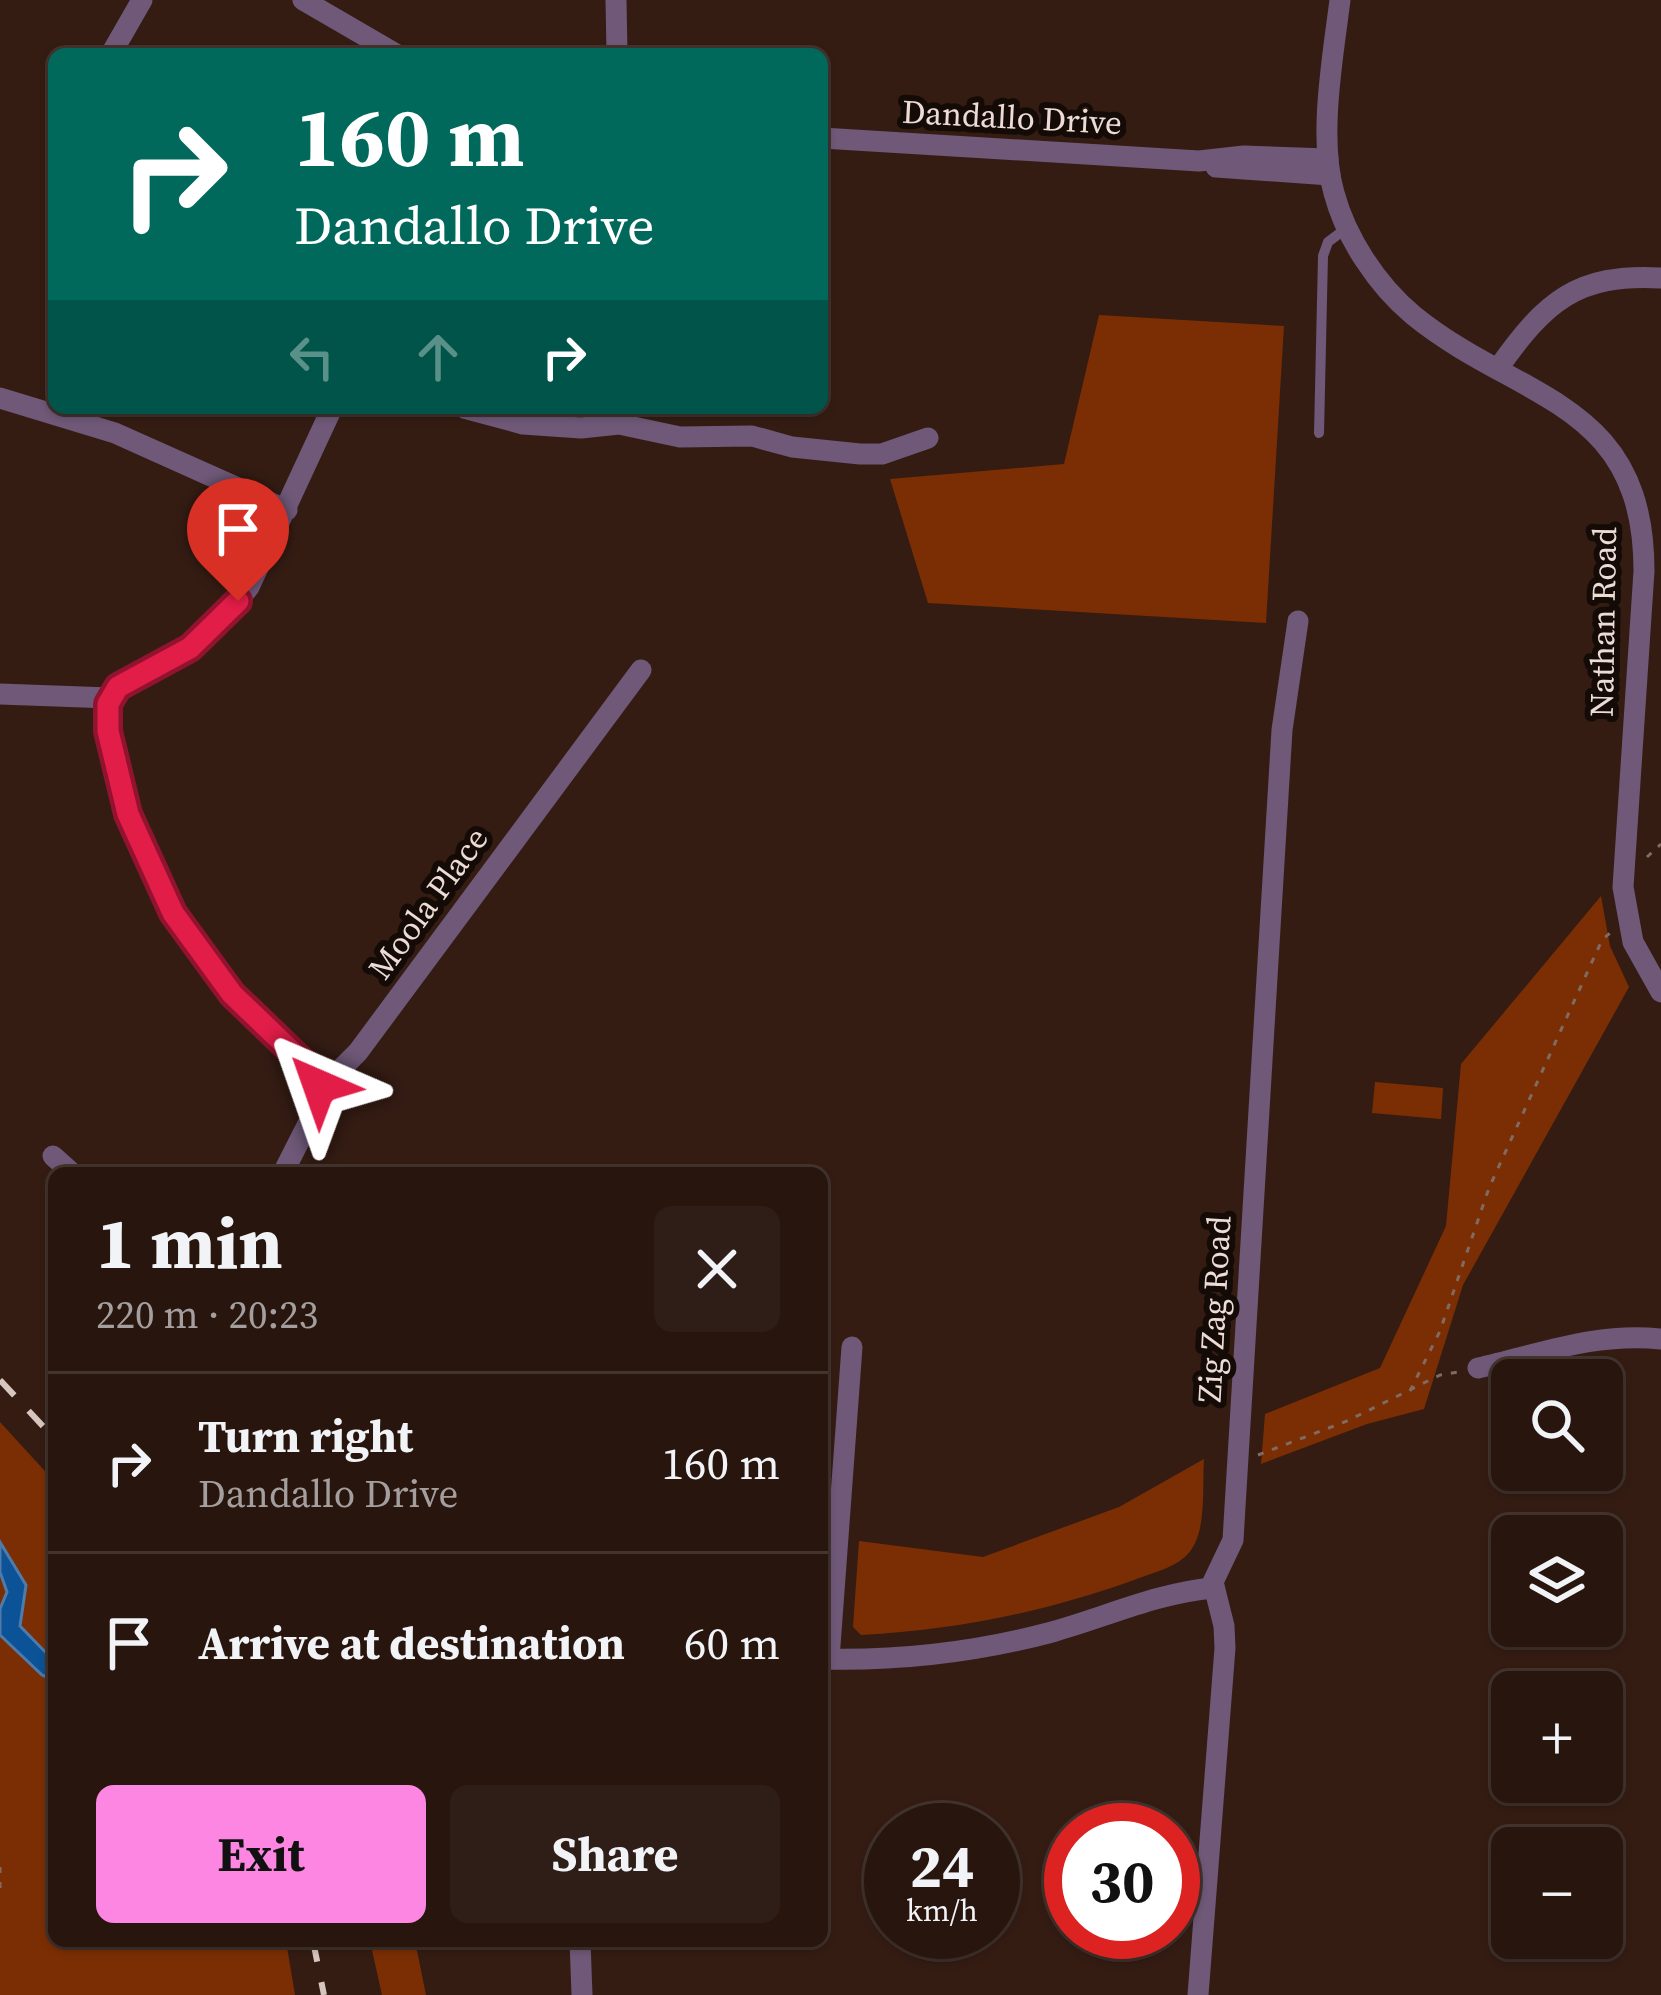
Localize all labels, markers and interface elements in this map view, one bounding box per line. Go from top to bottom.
text: 160 m [294,79,525,194]
street label: Dandallo Drive [901,89,1123,145]
icon: right [96,96,252,252]
text: Dandallo Drive [294,188,654,262]
icon: left [279,324,345,390]
icon: ahead [405,324,471,390]
icon: right [531,324,597,390]
pin [187,478,289,601]
icon: arrive [205,496,271,562]
street label: Nathan Road [1579,526,1627,718]
street label: Moola Place [358,818,498,988]
position arrow [256,1023,382,1149]
text: 1 min [96,1193,283,1292]
button: close [654,1206,780,1332]
street label: Zig Zag Road [1187,1214,1241,1404]
text: 220 m · 20:23 [96,1288,318,1341]
map controls [1491,1359,1623,1959]
button: search [1491,1359,1623,1491]
text: Turn right [198,1405,413,1467]
icon: right [96,1430,162,1496]
text: 160 m [661,1432,780,1494]
text: Dandallo Drive [198,1467,458,1520]
button: layers [1491,1515,1623,1647]
icon: arrive [96,1610,162,1676]
text: Arrive at destination [198,1612,625,1674]
text: 60 m [684,1612,780,1674]
button: + [1491,1671,1623,1803]
button: Exit [96,1785,426,1923]
button: Share [450,1785,780,1923]
speed limit sign: 30 [1044,1803,1200,1959]
text: 24 [909,1825,975,1907]
button: − [1491,1827,1623,1959]
text: km/h [906,1890,978,1931]

